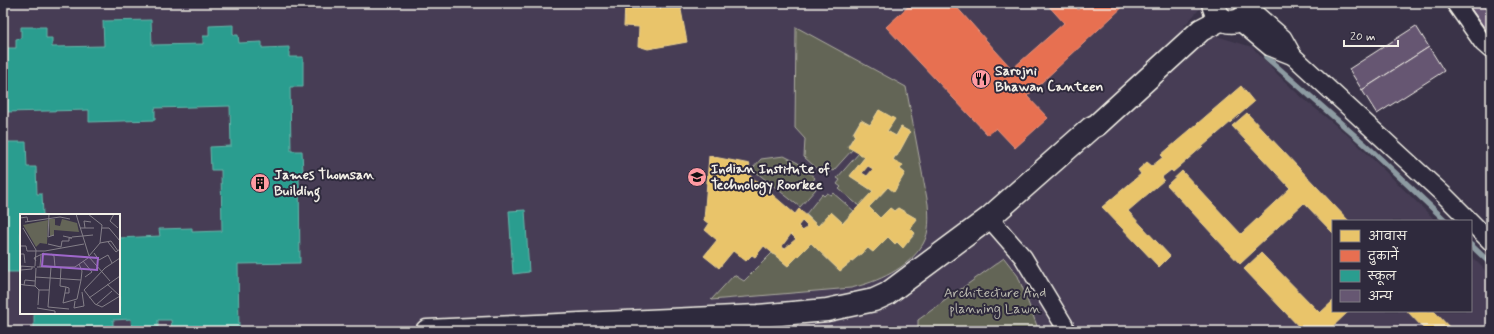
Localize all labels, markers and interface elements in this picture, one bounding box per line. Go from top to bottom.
scale bar [1344,22,1398,48]
text: 20 m [1350,29,1376,45]
place label: Sarojni Bhawan Canteen [995,62,1104,96]
restaurant icon: Sarojni Bhawan Canteen [970,68,992,90]
place label: Indian Institute of Technology Roorkee [711,160,830,196]
place label: James Thomsan Building [274,166,375,203]
school or university icon: Indian Institute of Technology Roorkee [686,166,708,188]
building icon: James Thomsan Building [249,172,271,194]
inset map [20,214,120,314]
legend [1332,220,1472,312]
text: आवास [1368,229,1408,245]
text: दुकानें [1367,246,1400,265]
text: स्कूल [1367,269,1398,285]
park label: Architecture And planning Lawn [944,284,1046,319]
text: अन्य [1368,289,1394,305]

